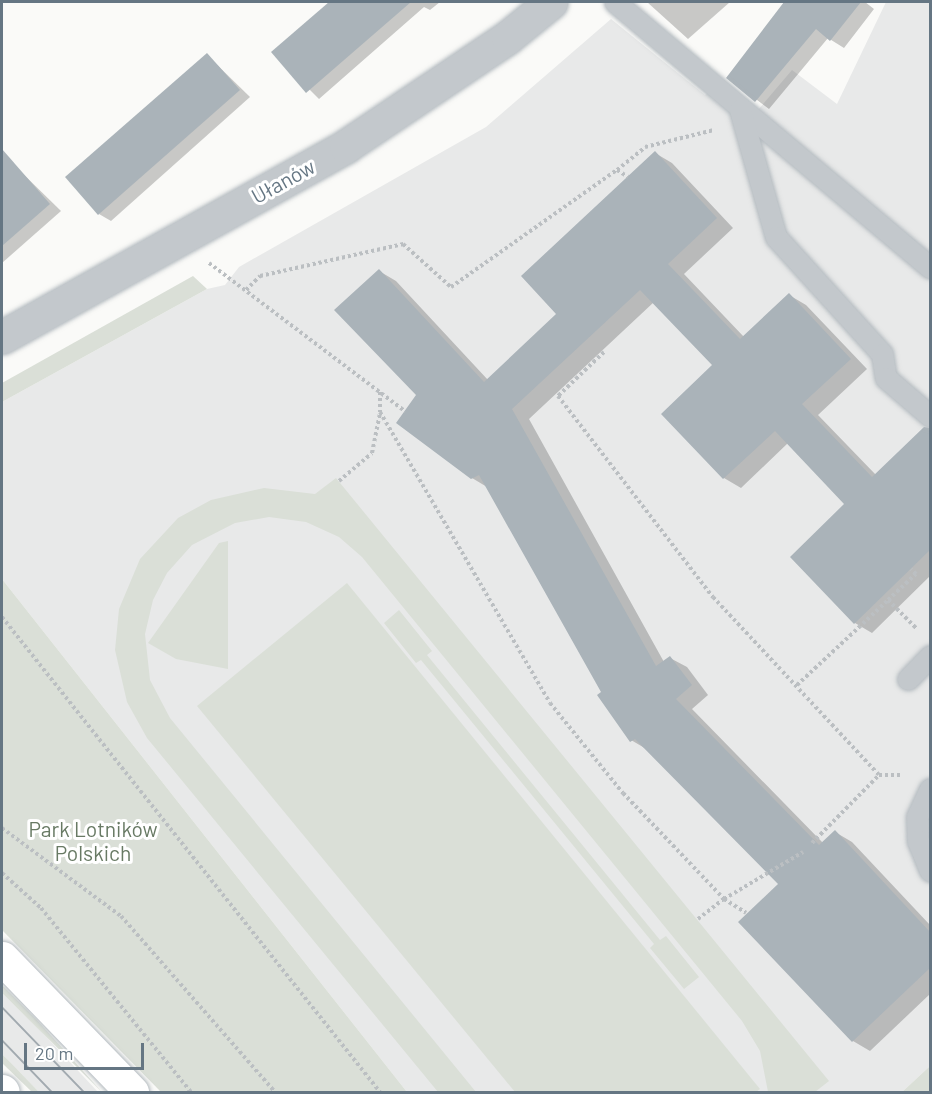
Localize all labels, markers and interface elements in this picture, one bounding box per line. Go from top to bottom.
street label: Ułanów [247,153,319,209]
park label: Park Lotników Polskich [28,816,158,866]
scale bar [27,1031,147,1069]
text: 20 m [35,1042,73,1064]

